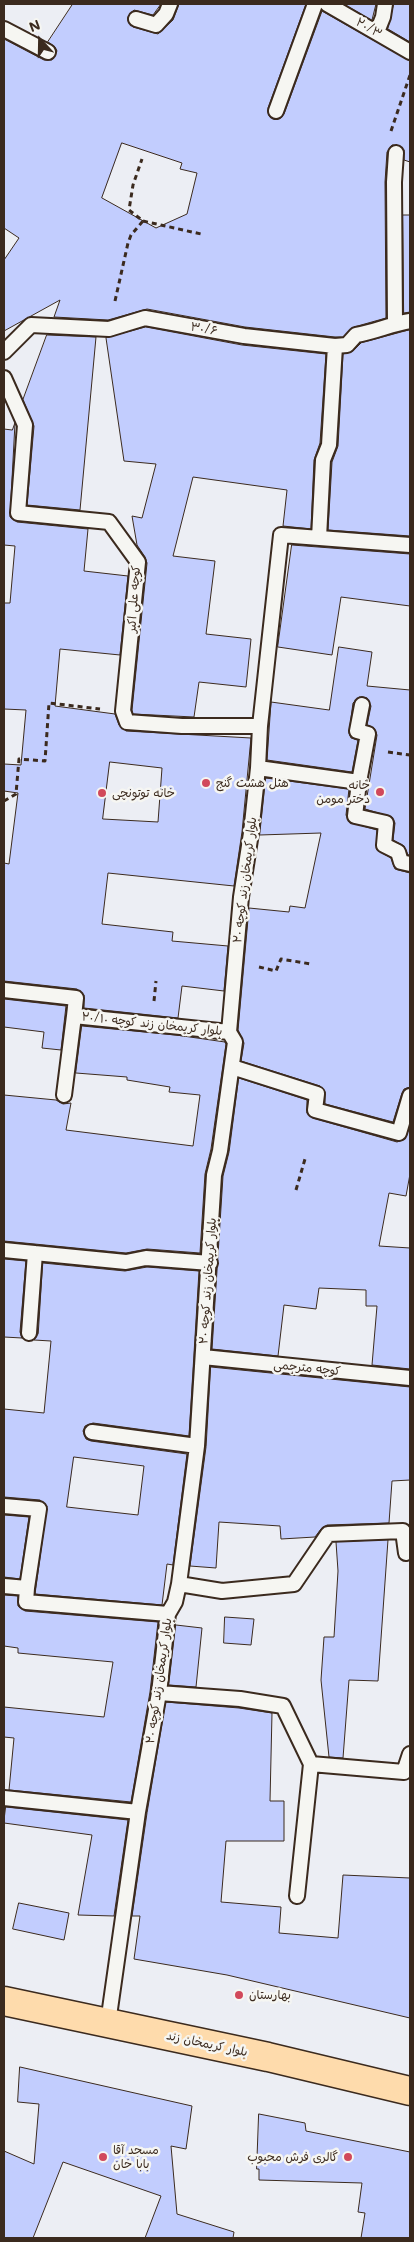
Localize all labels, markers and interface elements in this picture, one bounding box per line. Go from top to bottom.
north arrow [15,15,65,65]
text: N [26,15,43,36]
street label: ۲۰/۳ [353,15,385,41]
street label: ۳۰/۶ [189,320,219,338]
street label: کوچه علی اکبر [124,565,144,633]
place label: هتل هشت گنج [216,776,289,790]
marker: هتل هشت گنج [200,777,212,789]
place label: خانه دختر مومن [316,778,370,806]
place label: خانه توتونچی [112,786,175,800]
marker: خانه دختر مومن [374,786,386,798]
marker: خانه توتونچی [96,787,108,799]
street label: بلوار کریمخان زند کوچه ۲۰ [230,816,260,944]
street label: بلوار کریمخان زند کوچه ۲۰/۱۰ [81,1009,223,1039]
street label: بلوار کریمخان زند کوچه ۲۰ [196,1217,220,1345]
street label: کوچه مترجمی [273,1357,341,1379]
street label: بلوار کریمخان زند کوچه ۲۰ [143,1617,175,1745]
place label: بهارستان [249,1988,291,2002]
marker: بهارستان [233,1989,245,2001]
street label: بلوار کریمخان زند [165,2028,249,2060]
place label: مسجد آقا بابا خان [113,2143,159,2171]
place label: گالری فرش محبوب [247,2150,338,2164]
marker: مسجد آقا بابا خان [97,2151,109,2163]
marker: گالری فرش محبوب [342,2151,354,2163]

